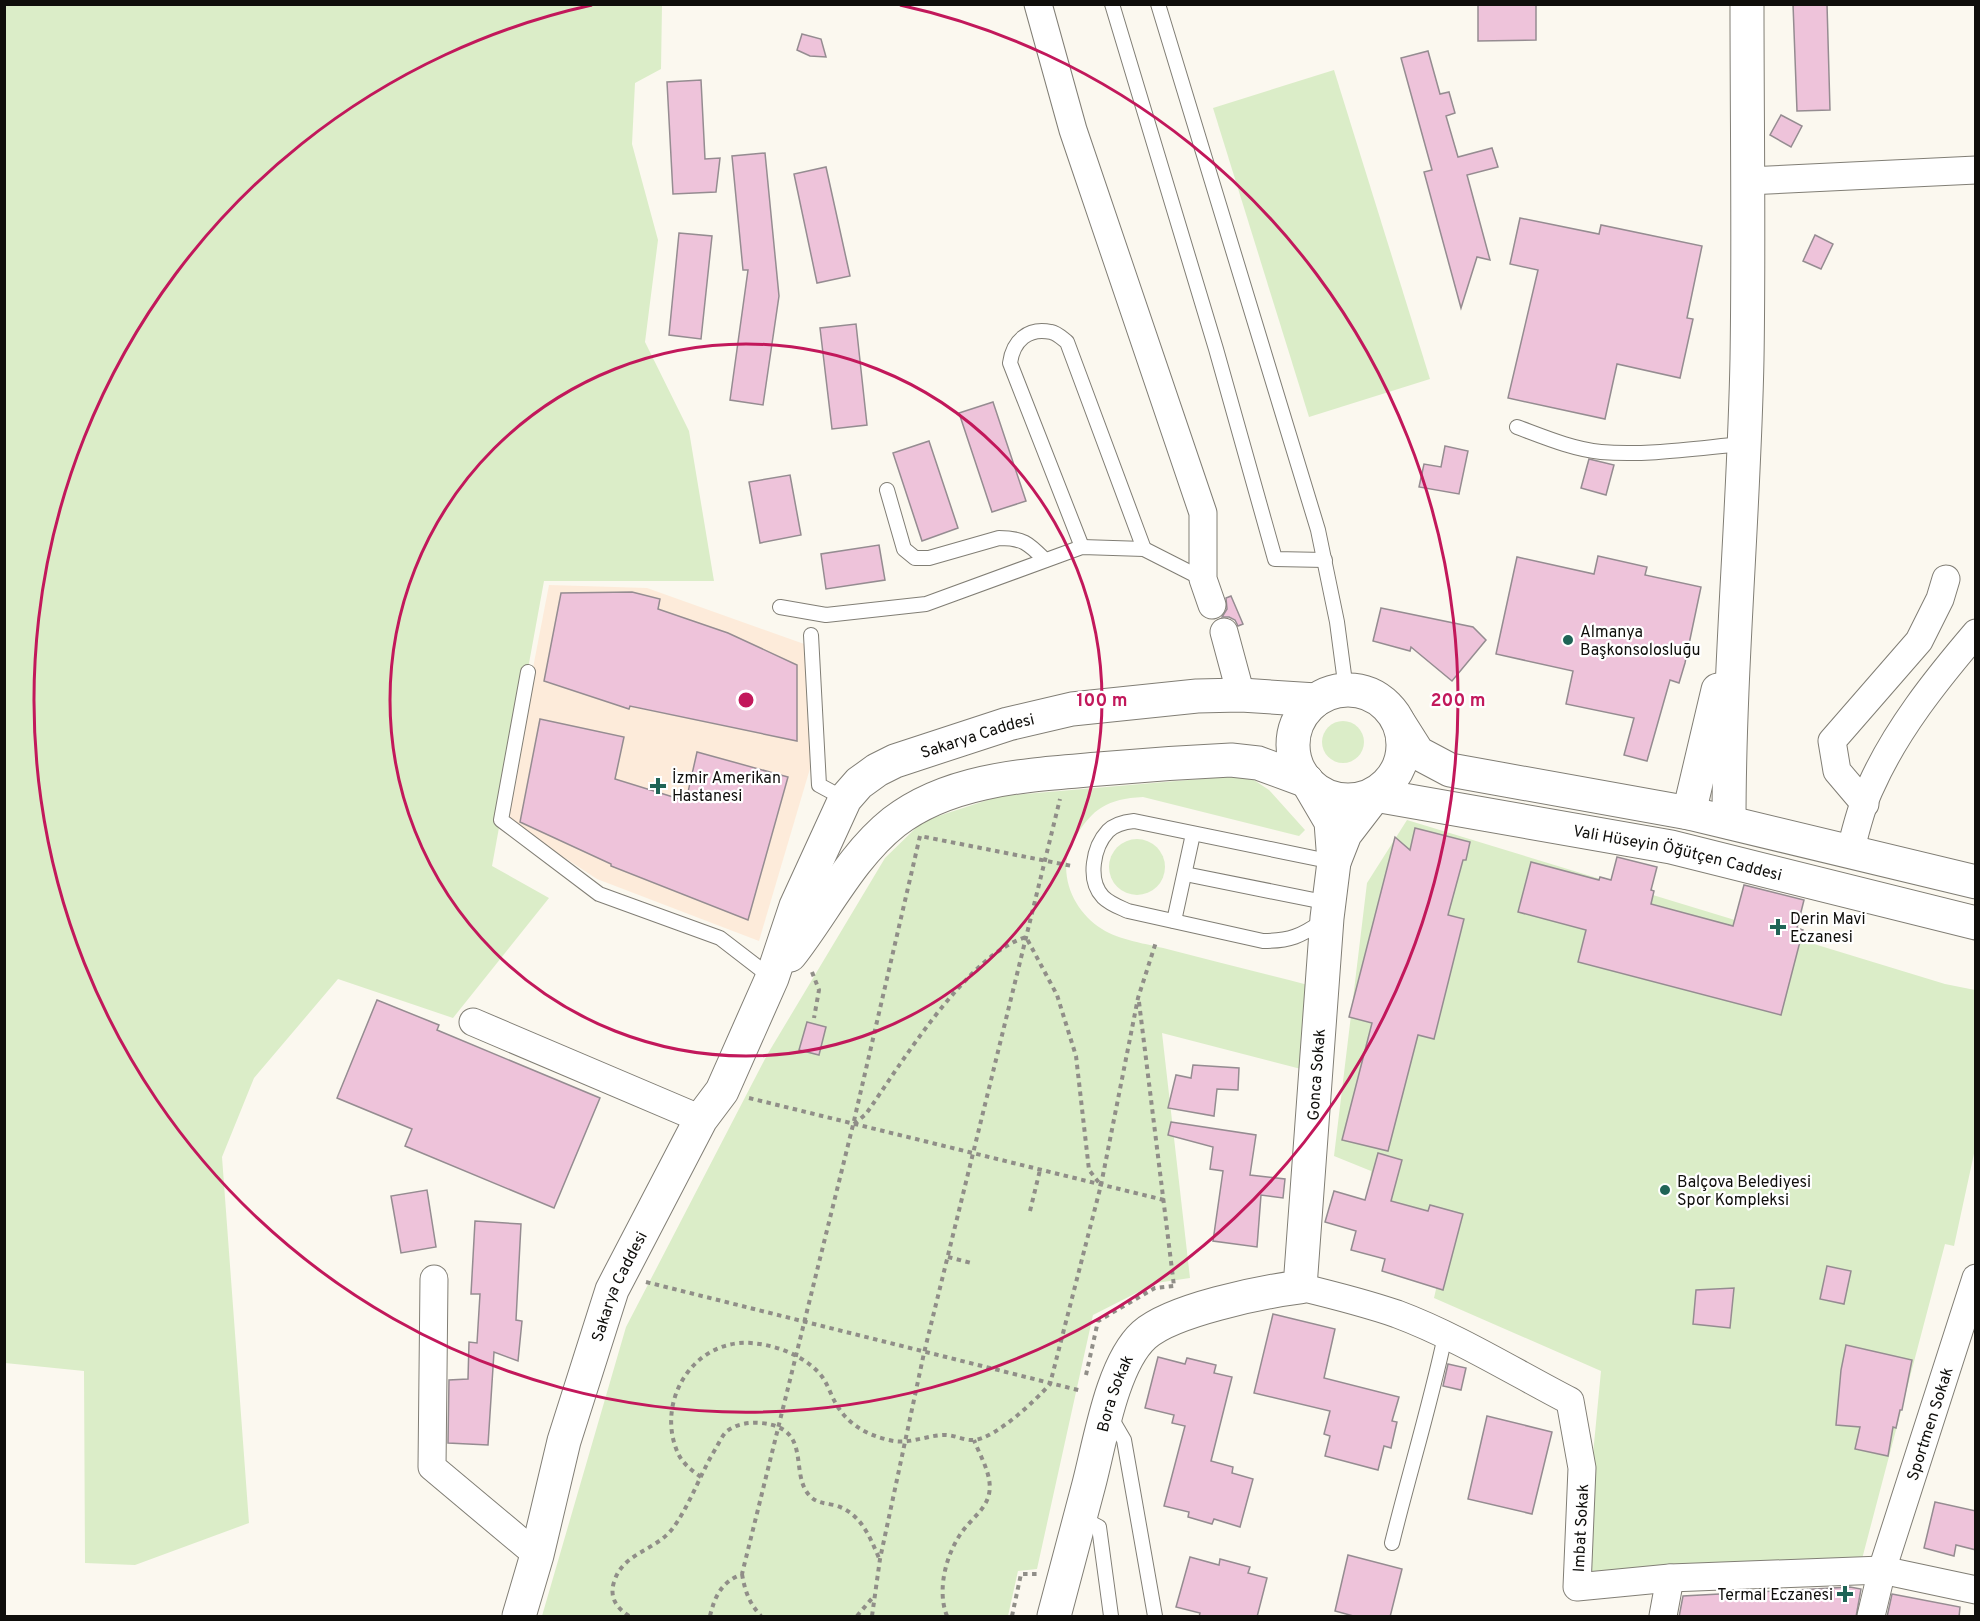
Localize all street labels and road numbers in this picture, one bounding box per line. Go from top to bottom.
street label: Sakarya Caddesi [918,710,1037,764]
street label: Vali Hüseyin Öğütçen Caddesi [1571,822,1784,886]
street label: Gonca Sokak [1304,1028,1331,1122]
street label: Sakarya Caddesi [588,1229,653,1345]
street label: Bora Sokak [1094,1352,1139,1434]
street label: Sportmen Sokak [1903,1365,1959,1484]
street label: Imbat Sokak [1570,1483,1594,1573]

